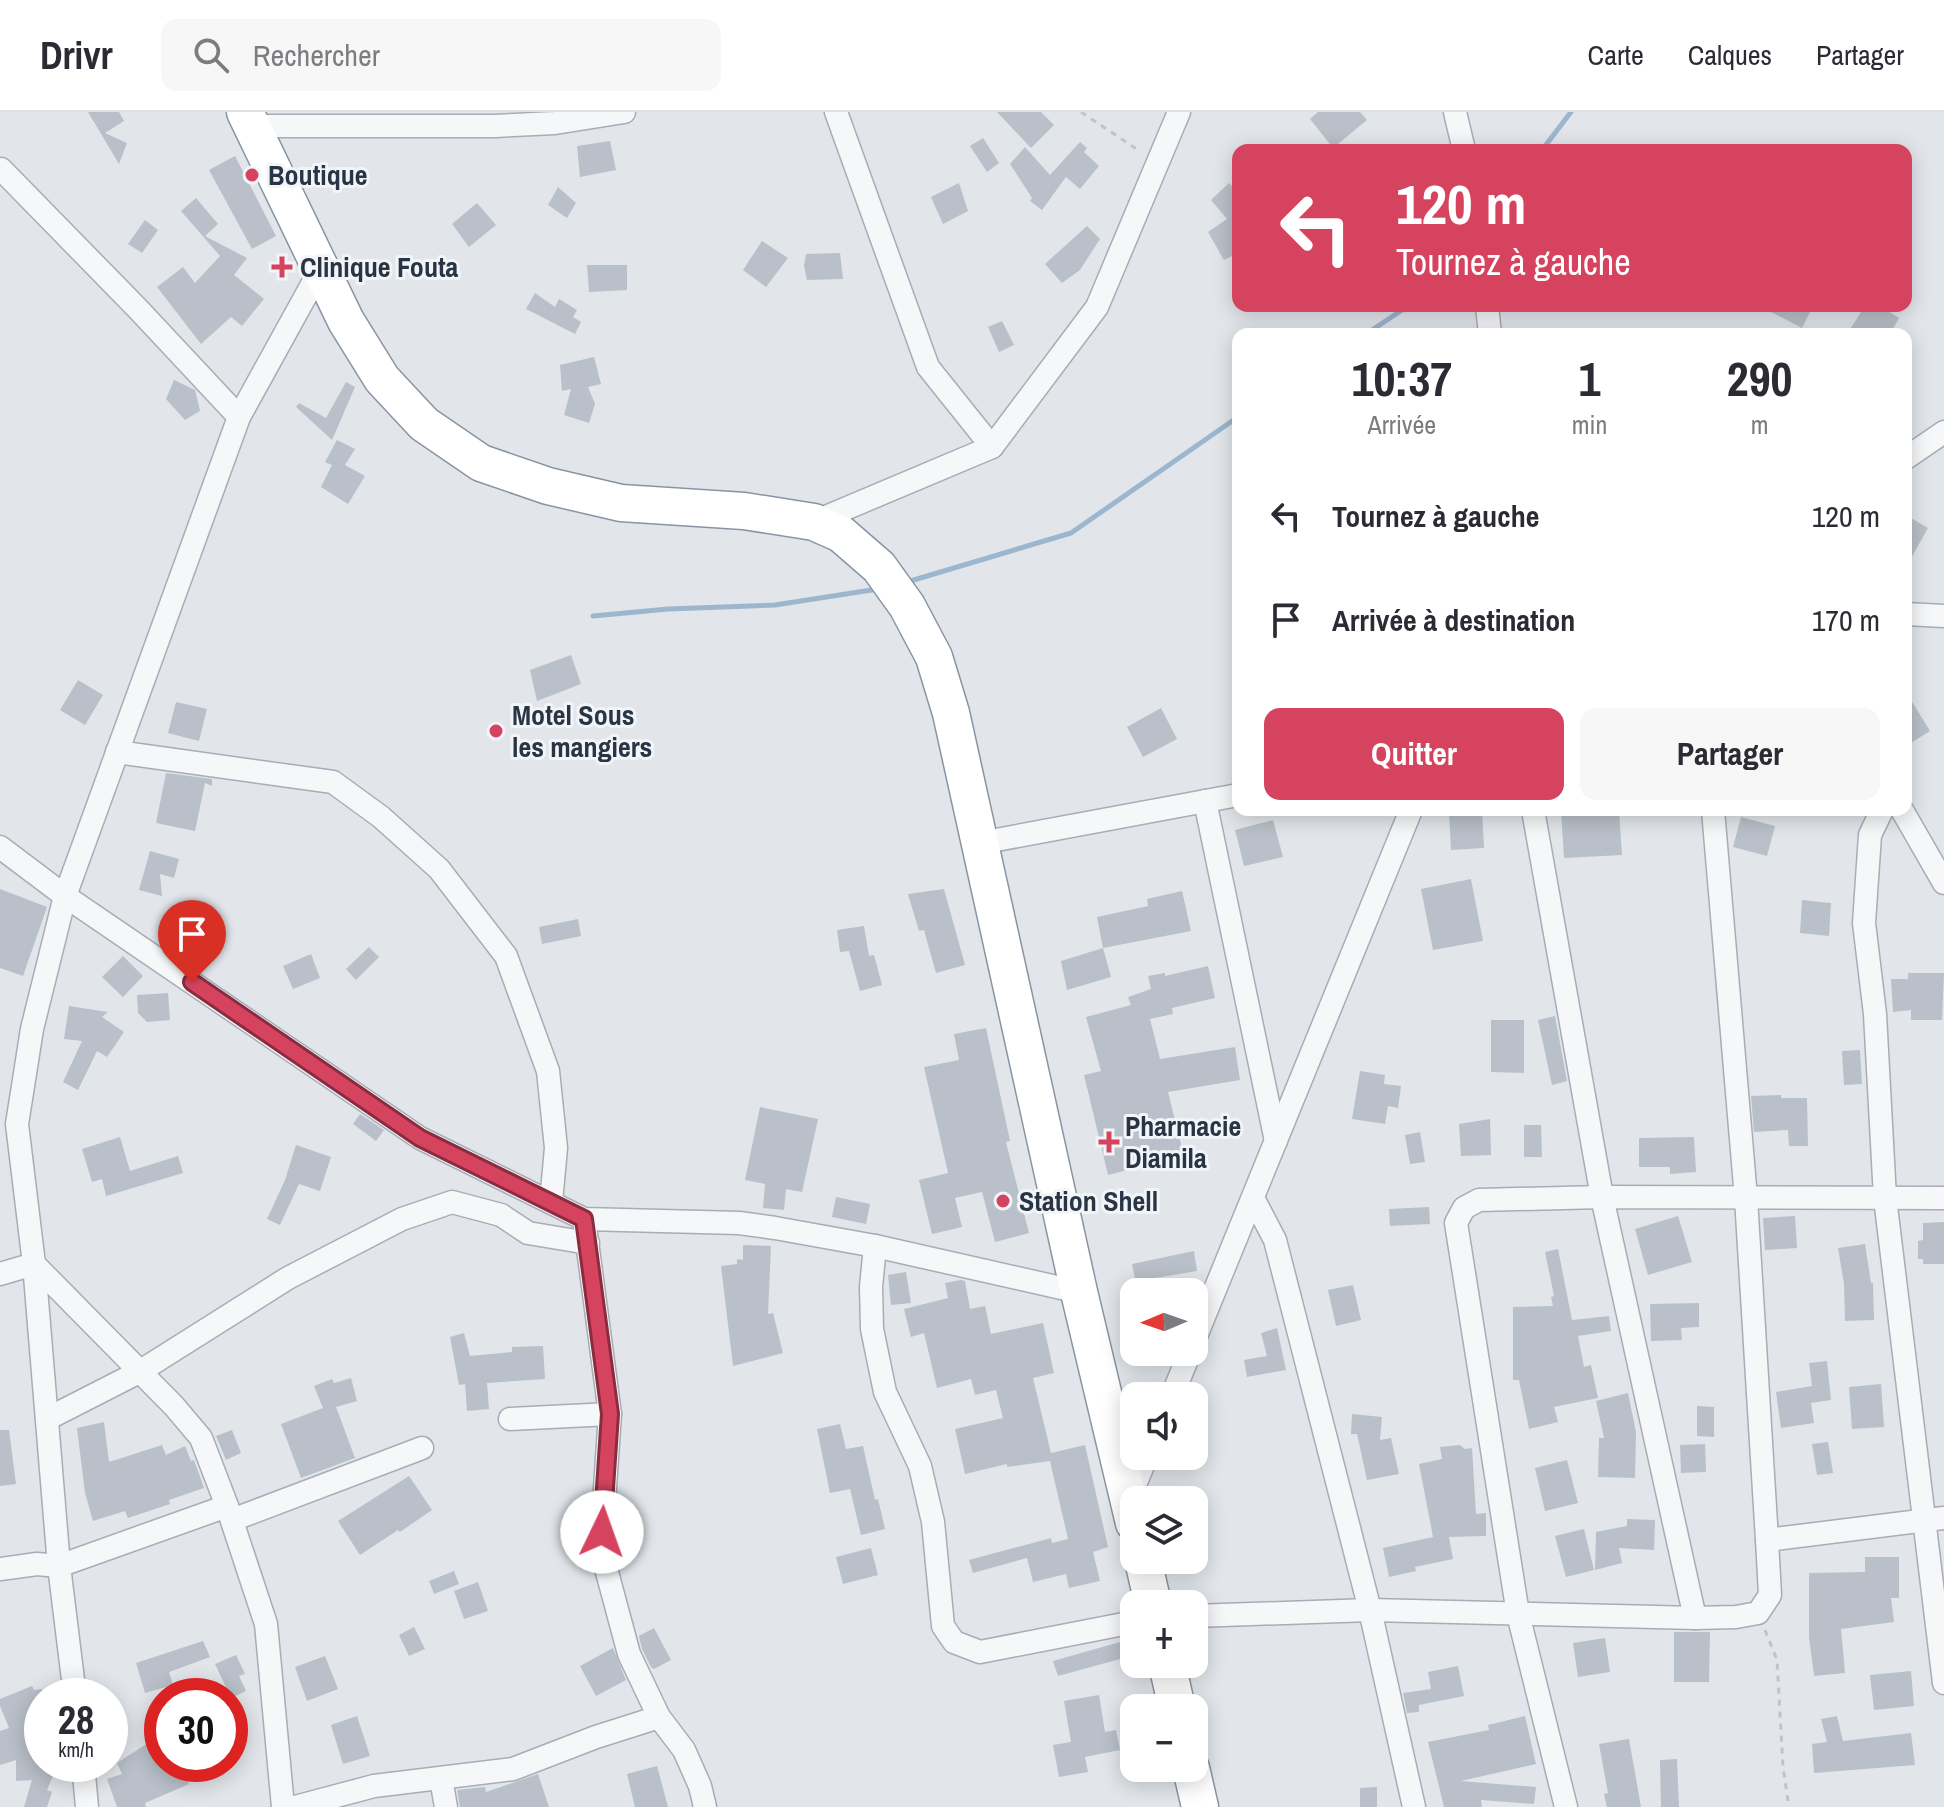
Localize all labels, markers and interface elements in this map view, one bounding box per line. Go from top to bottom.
search box [161,19,721,91]
text: Drivr [40,30,113,81]
icon: search [189,33,233,77]
text: Rechercher [253,35,380,75]
text: Carte [1588,36,1644,74]
text: Calques [1688,36,1772,74]
text: Partager [1816,36,1904,74]
place label: Boutique [268,156,368,194]
marker: Boutique [243,166,261,184]
text: 120 m [1396,166,1526,241]
icon: left [1264,176,1368,280]
text: Tournez à gauche [1396,238,1631,286]
place label: Clinique Fouta [300,248,459,286]
marker: Clinique Fouta [271,256,293,278]
text: 10:37 [1352,346,1452,411]
text: 1 [1579,346,1600,411]
text: 290 [1727,346,1792,411]
text: Arrivée [1368,407,1436,442]
text: min [1572,407,1607,442]
text: m [1751,407,1769,442]
icon: left [1264,494,1308,538]
text: Tournez à gauche [1332,496,1539,536]
text: 120 m [1812,496,1880,536]
icon: arrive [1264,598,1308,642]
text: Arrivée à destination [1332,600,1575,640]
text: 170 m [1812,600,1880,640]
place label: Motel Sous les mangiers [512,696,652,766]
button: Quitter [1264,708,1564,800]
button: Partager [1580,708,1880,800]
marker: Motel Sous les mangiers [487,722,505,740]
pin [158,900,226,982]
icon: arrive [170,912,214,956]
place label: Pharmacie Diamila [1125,1107,1241,1177]
marker: Pharmacie Diamila [1100,1133,1118,1151]
place label: Station Shell [1019,1182,1158,1220]
marker: Station Shell [994,1192,1012,1210]
north arrow [1120,1278,1208,1366]
map controls [1120,1278,1208,1782]
button: sound [1120,1382,1208,1470]
button: layers [1120,1486,1208,1574]
position arrow [560,1490,644,1574]
button: + [1120,1590,1208,1678]
speed limit sign: 30 [144,1678,248,1782]
text: 28 [58,1693,94,1746]
button: − [1120,1694,1208,1782]
text: km/h [58,1736,94,1763]

